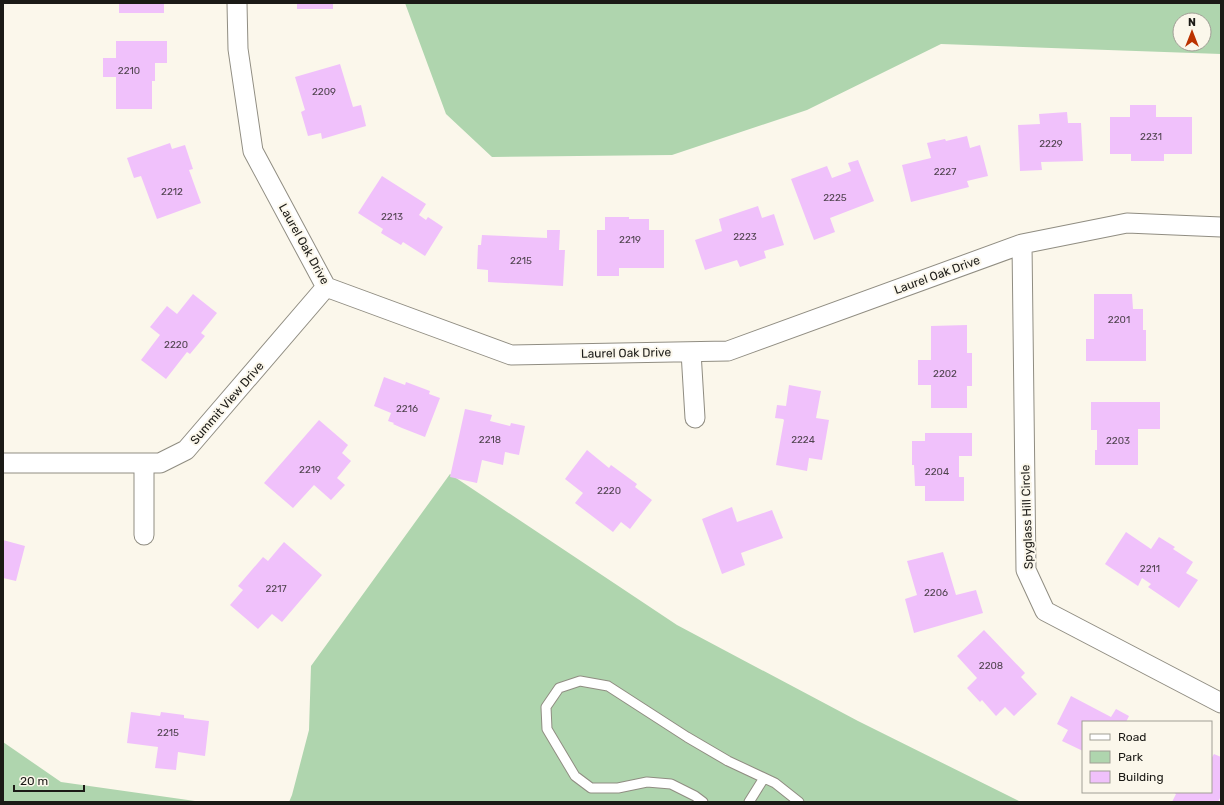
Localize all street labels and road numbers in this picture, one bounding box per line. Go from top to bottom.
street label: Laurel Oak Drive [276,201,332,287]
street label: Laurel Oak Drive [892,253,982,297]
street label: Laurel Oak Drive [581,345,672,361]
street label: Summit View Drive [187,359,267,447]
street label: Spyglass Hill Circle [1018,464,1036,569]

